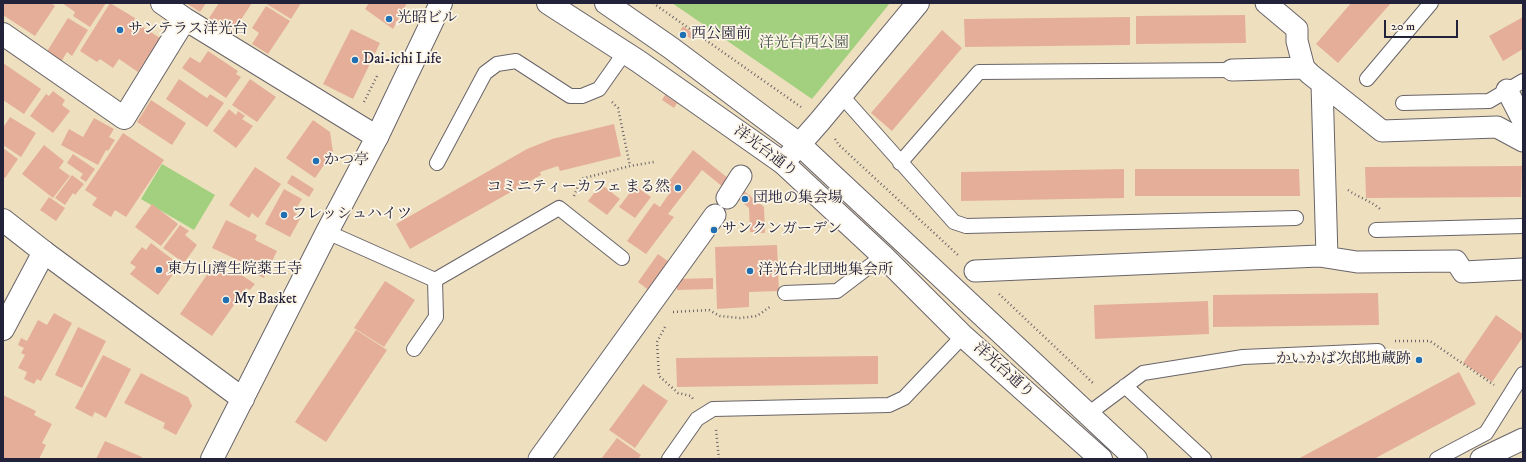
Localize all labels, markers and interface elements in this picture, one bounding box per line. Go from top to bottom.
place label: 光昭ビル [397,10,457,28]
scale bar [1386,12,1460,38]
marker: 光昭ビル [384,14,394,24]
text: 20 m [1391,19,1415,34]
place label: サンテラス洋光台 [128,21,248,39]
marker: サンテラス洋光台 [115,25,125,35]
place label: 西公園前 [691,26,751,44]
marker: 西公園前 [678,30,688,40]
park label: 洋光台西公園 [759,35,849,53]
place label: Dai-ichi Life [363,51,441,69]
marker: Dai-ichi Life [350,55,360,65]
street label: 洋光台通り [730,122,800,182]
place label: かつ亭 [324,152,369,170]
marker: かつ亭 [311,156,321,166]
place label: コミニティーカフェ まる然 [487,179,670,197]
marker: コミニティーカフェ まる然 [673,183,683,193]
place label: 団地の集会場 [753,190,843,208]
marker: 団地の集会場 [740,194,750,204]
place label: フレッシュハイツ [292,206,412,224]
marker: フレッシュハイツ [279,210,289,220]
place label: サンクンガーデン [722,221,842,239]
marker: サンクンガーデン [709,225,719,235]
place label: 東方山濟生院薬王寺 [167,261,302,279]
place label: 洋光台北団地集会所 [758,262,893,280]
marker: 東方山濟生院薬王寺 [154,265,164,275]
marker: 洋光台北団地集会所 [745,266,755,276]
place label: My Basket [234,291,297,309]
marker: My Basket [221,295,231,305]
street label: 洋光台通り [969,339,1037,403]
place label: かいかば次郎地蔵跡 [1276,351,1411,369]
marker: かいかば次郎地蔵跡 [1414,355,1424,365]

